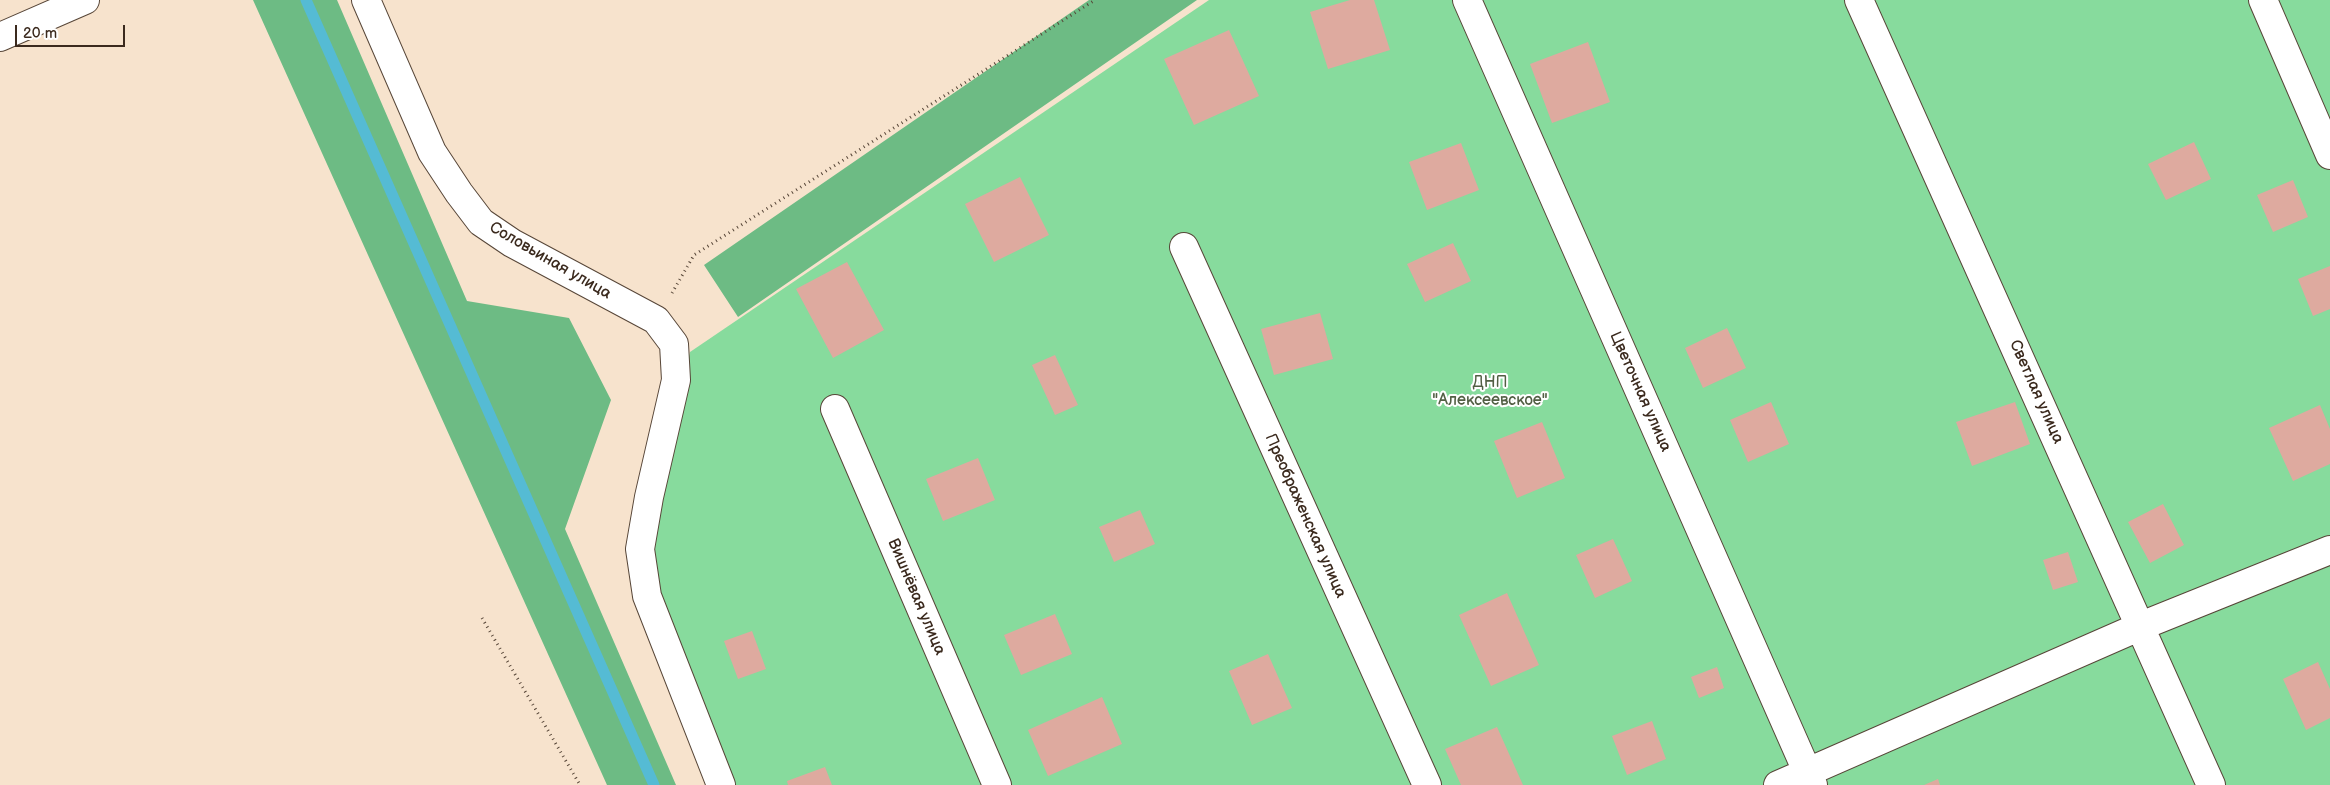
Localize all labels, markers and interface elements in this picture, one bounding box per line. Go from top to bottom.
scale bar [18,15,128,47]
text: 20 m [23,24,57,43]
street label: Соловьиная улица [486,218,614,304]
street label: Цветочная улица [1605,329,1675,455]
street label: Светлая улица [2005,337,2067,447]
park label: ДНП "Алексеевское" [1432,373,1548,411]
street label: Преображенская улица [1260,431,1350,601]
street label: Вишнёвая улица [883,536,949,658]

